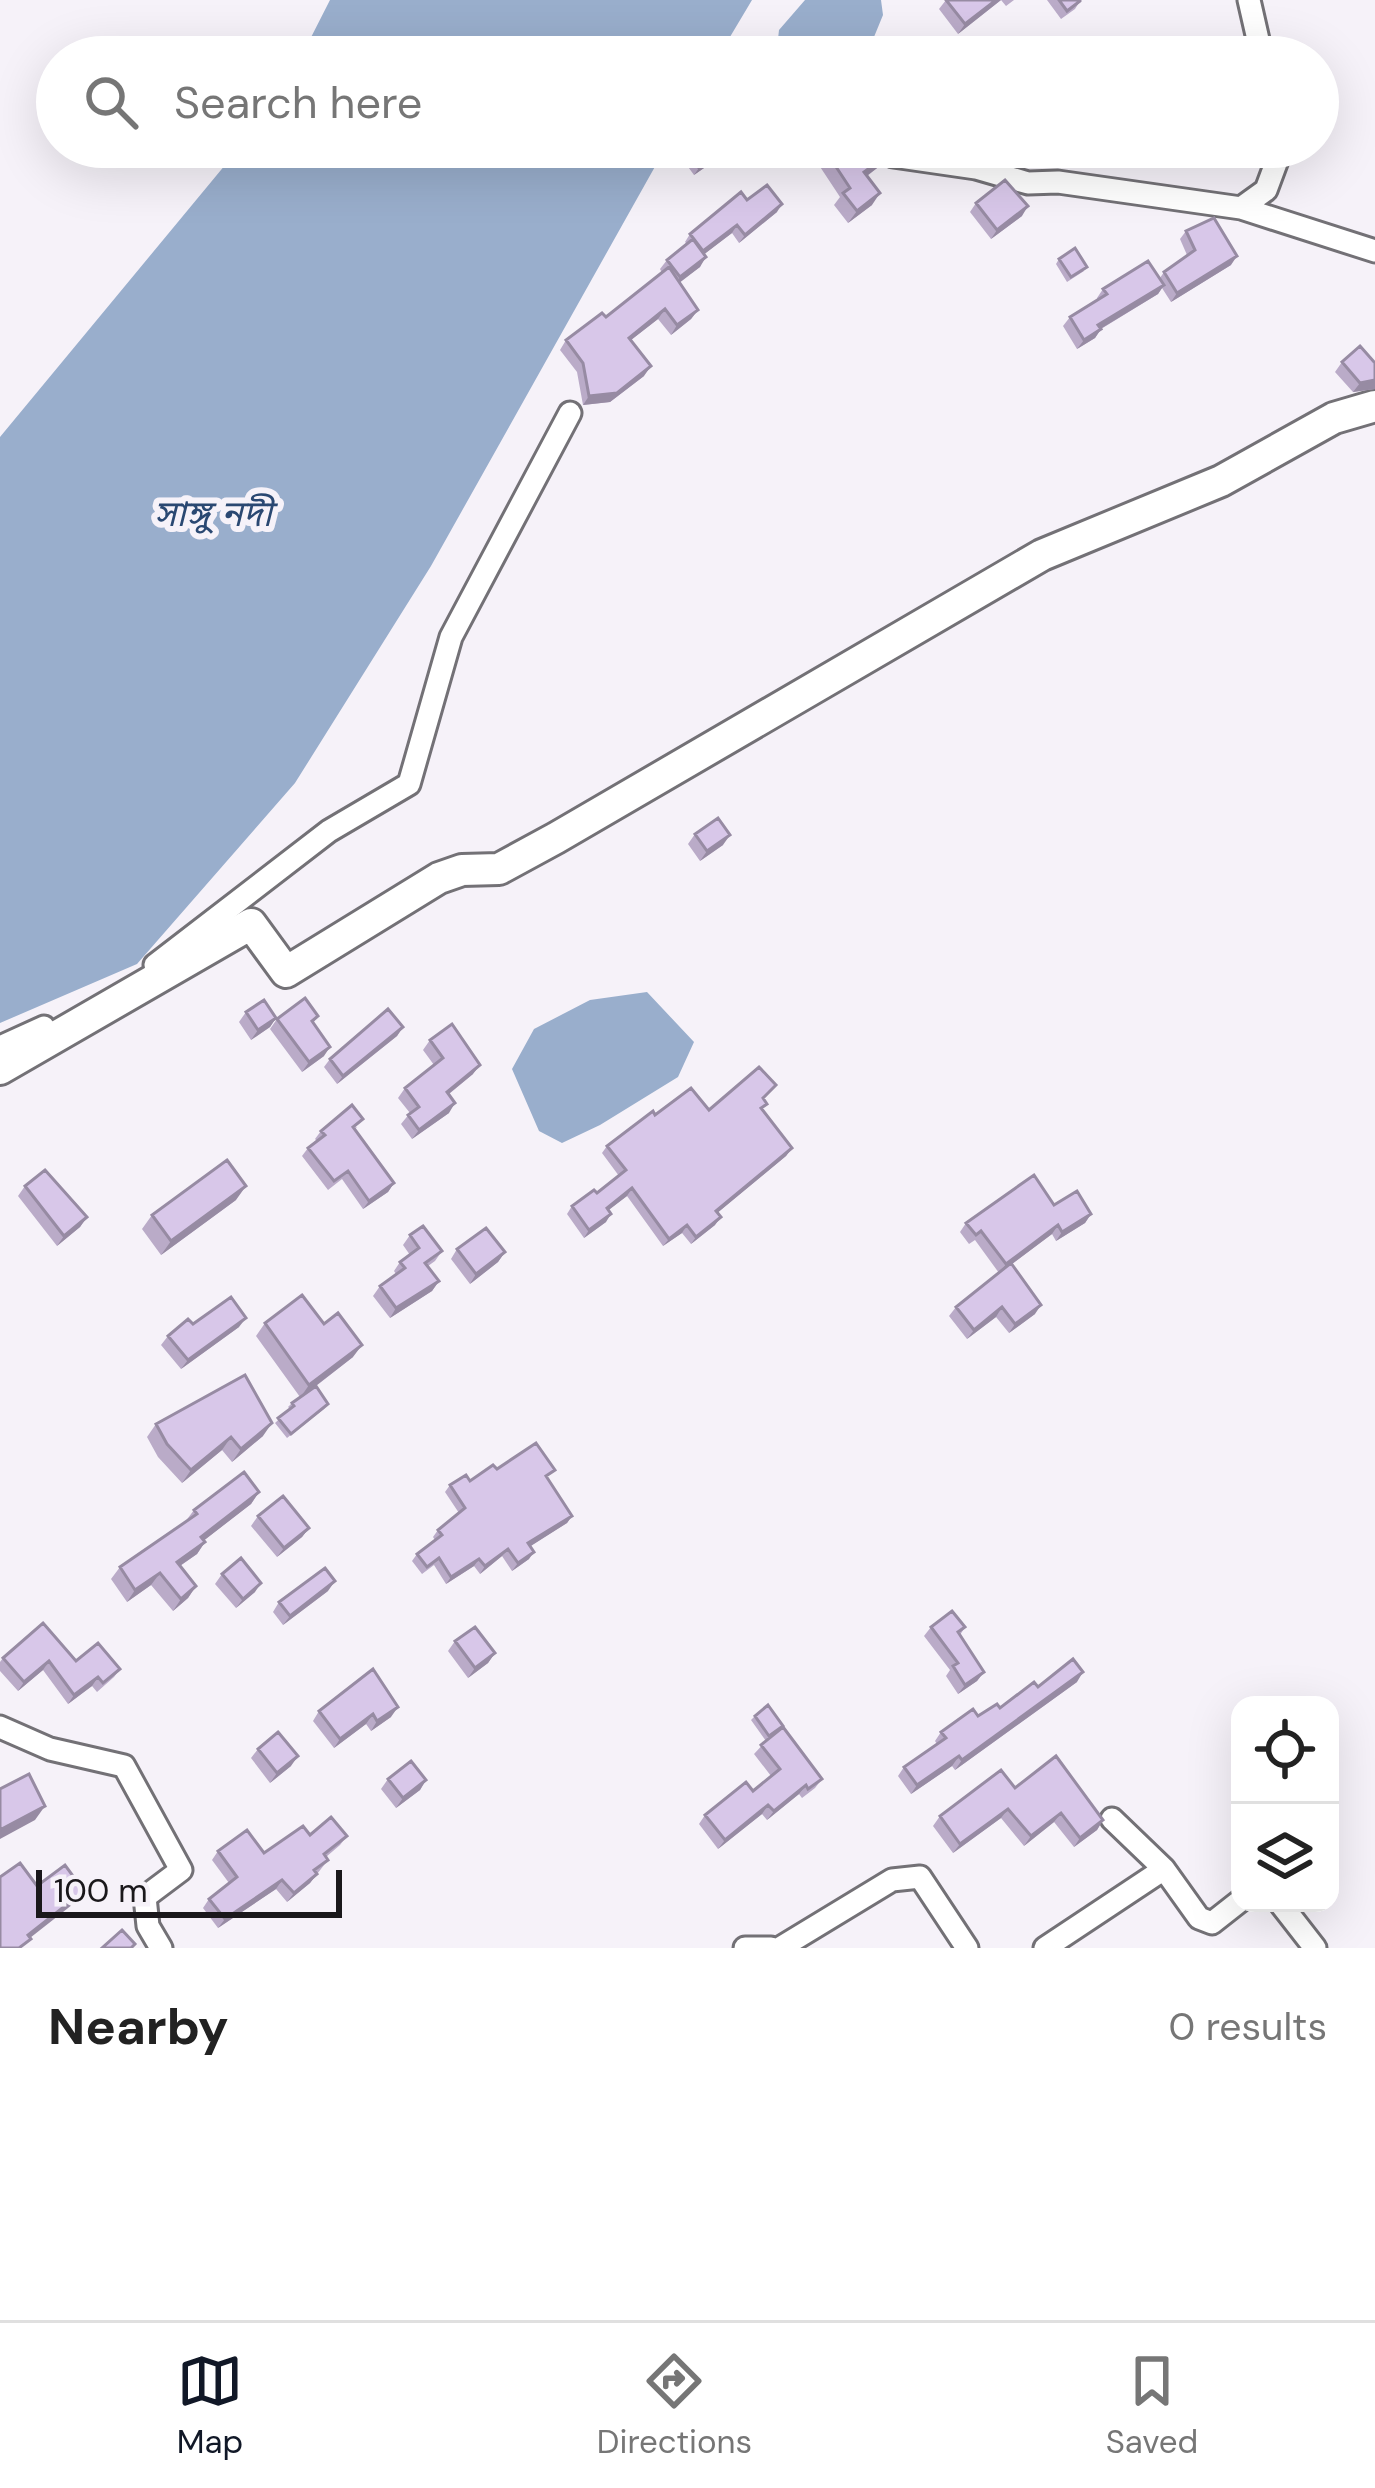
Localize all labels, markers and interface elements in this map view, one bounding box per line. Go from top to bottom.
search box [36,36,1339,168]
icon: search [78,69,144,135]
text: Search here [174,73,422,132]
water label: সাঙ্গু নদী [154,490,278,537]
map controls [1231,1696,1339,1912]
button: locate [1231,1696,1339,1804]
button: layers [1231,1804,1339,1912]
scale bar [36,1864,342,1917]
text: 100 m [54,1869,148,1912]
text: Nearby [48,1993,229,2060]
text: 0 results [1169,2001,1327,2052]
tab: Map [177,2348,243,2463]
tab: Directions [597,2348,752,2463]
tab: Saved [1106,2348,1198,2463]

